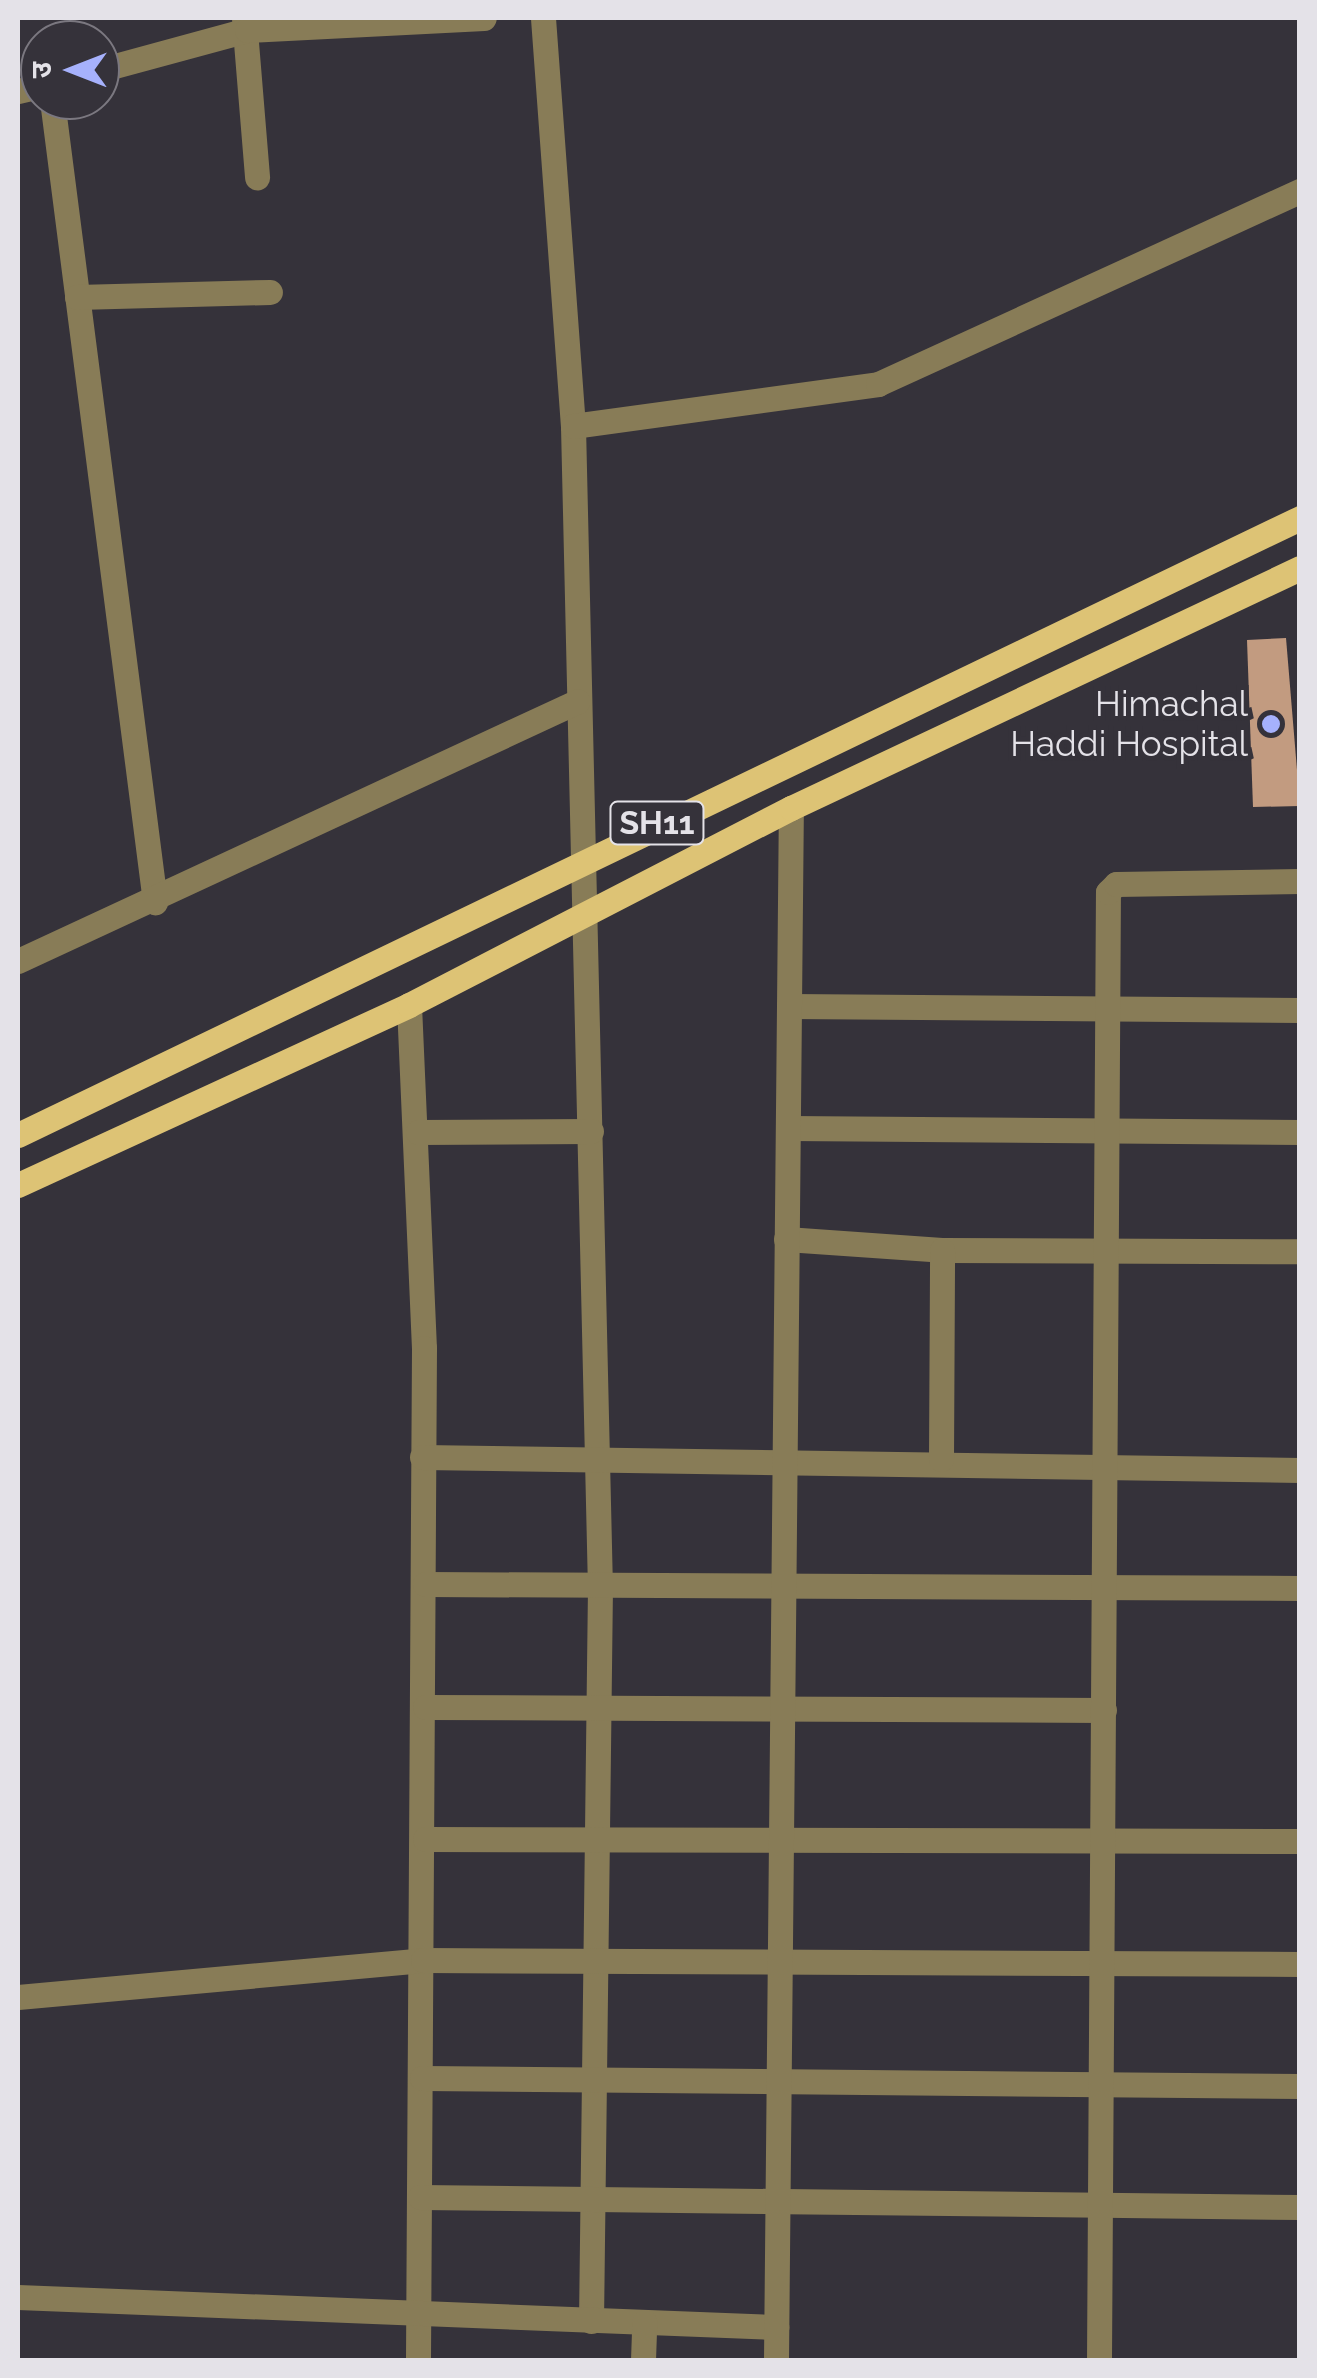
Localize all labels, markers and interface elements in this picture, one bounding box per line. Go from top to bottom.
north arrow [20,20,120,120]
text: उ [25,62,58,78]
place label: Himachal Haddi Hospital [1010,683,1248,765]
marker: Himachal Haddi Hospital [1258,711,1284,737]
road number: SH11 [607,796,707,850]

